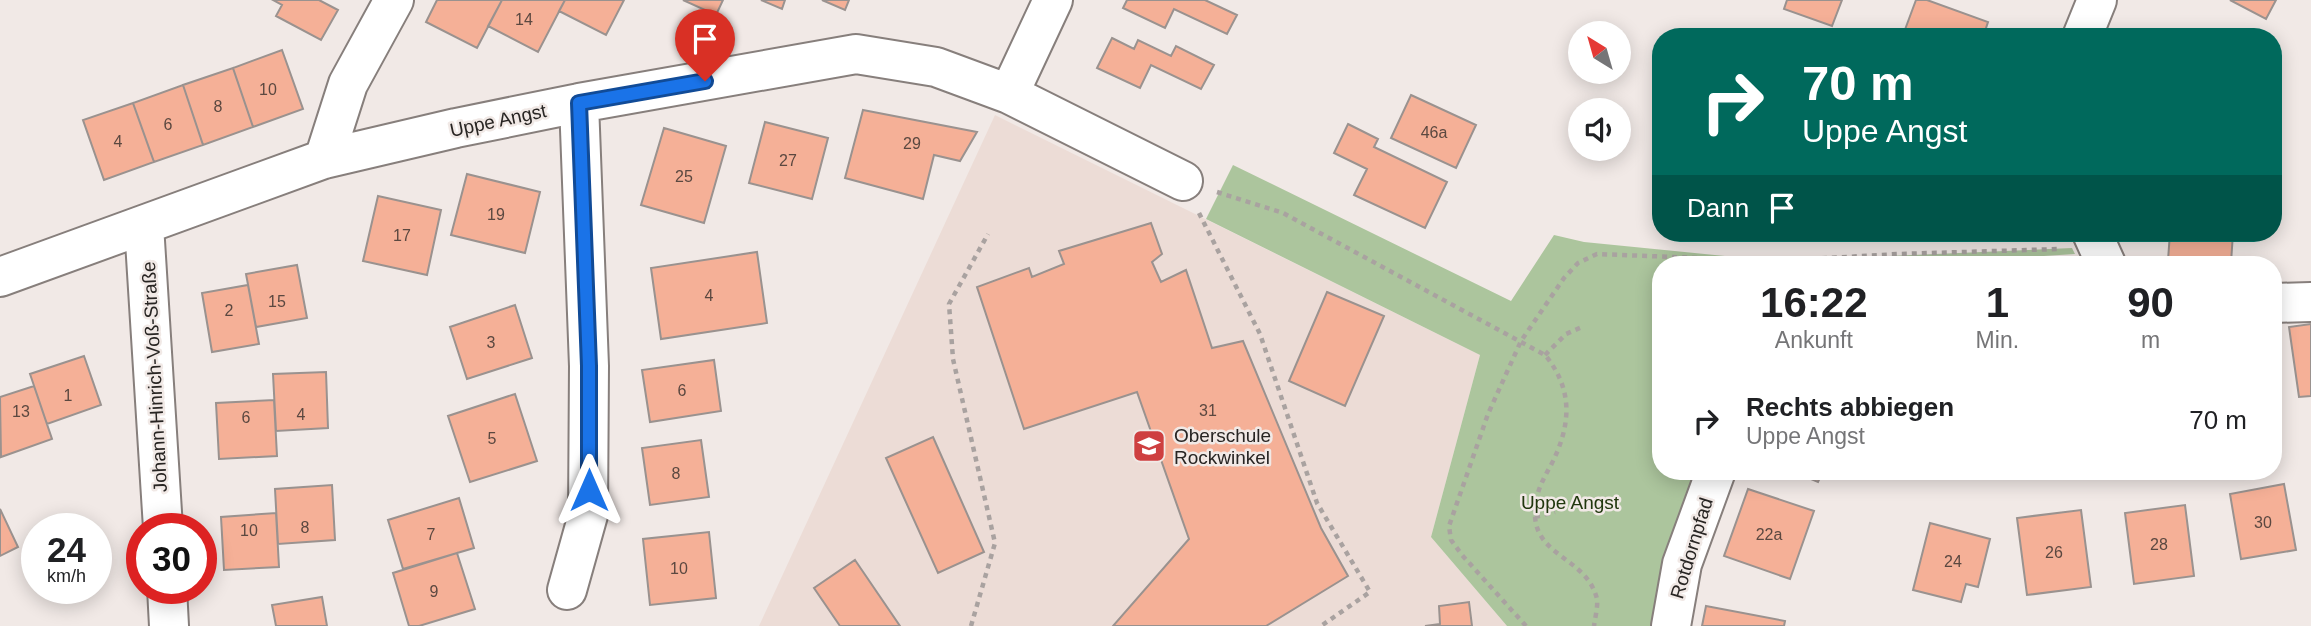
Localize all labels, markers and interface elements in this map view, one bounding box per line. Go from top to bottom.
pin [675,9,735,81]
house number: 14 [515,11,533,28]
icon: arrive [686,20,724,58]
north arrow [1568,21,1631,84]
map controls [1568,21,1631,161]
icon: right [1687,56,1778,147]
text: 70 m [1802,56,1914,110]
house number: 10 [259,81,277,98]
house number: 8 [214,98,223,115]
button: sound [1568,98,1631,161]
street label: Uppe Angst [448,100,549,141]
text: Uppe Angst [1802,113,1967,149]
house number: 6 [164,116,173,133]
house number: 46a [1421,124,1447,141]
house number: 4 [114,133,123,150]
house number: 29 [903,135,921,152]
house number: 27 [779,152,797,169]
house number: 25 [675,168,693,185]
icon: arrive [1763,189,1801,227]
text: Dann [1687,193,1749,223]
house number: 19 [487,206,505,223]
house number: 17 [393,227,411,244]
street label: Johann-Hinrich-Voß-Straße [138,261,171,493]
text: 16:22 [1760,279,1868,326]
text: 1 [1986,279,2009,326]
text: 90 [2127,279,2174,326]
house number: 4 [705,287,714,304]
house number: 15 [268,293,286,310]
house number: 2 [225,302,234,319]
text: Ankunft [1775,327,1853,353]
text: Min. [1976,327,2019,353]
text: m [2141,327,2160,353]
house number: 3 [487,334,496,351]
house number: 6 [678,382,687,399]
house number: 1 [64,387,73,404]
text: Rechts abbiegen [1746,392,1954,422]
house number: 31 [1199,402,1217,419]
icon: right [1687,402,1725,440]
house number: 13 [12,403,30,420]
text: 70 m [2189,405,2247,435]
house number: 4 [297,406,306,423]
house number: 6 [242,409,251,426]
text: Uppe Angst [1746,423,1865,449]
place label: Oberschule Rockwinkel [1174,425,1271,468]
school or university icon: Oberschule Rockwinkel [1130,427,1168,465]
house number: 5 [488,430,497,447]
position arrow [552,453,626,527]
house number: 8 [672,465,681,482]
park label: Uppe Angst [1521,492,1620,513]
street label: Rotdornpfad [1666,495,1717,601]
speed limit sign: 30 [126,513,217,604]
house number: 30 [2254,514,2272,531]
house number: 8 [301,519,310,536]
house number: 10 [240,522,258,539]
house number: 7 [427,526,436,543]
house number: 22a [1756,526,1782,543]
text: 24 [47,530,86,569]
house number: 28 [2150,536,2168,553]
house number: 26 [2045,544,2063,561]
house number: 24 [1944,553,1962,570]
house number: 10 [670,560,688,577]
text: km/h [47,566,86,586]
house number: 9 [430,583,439,600]

